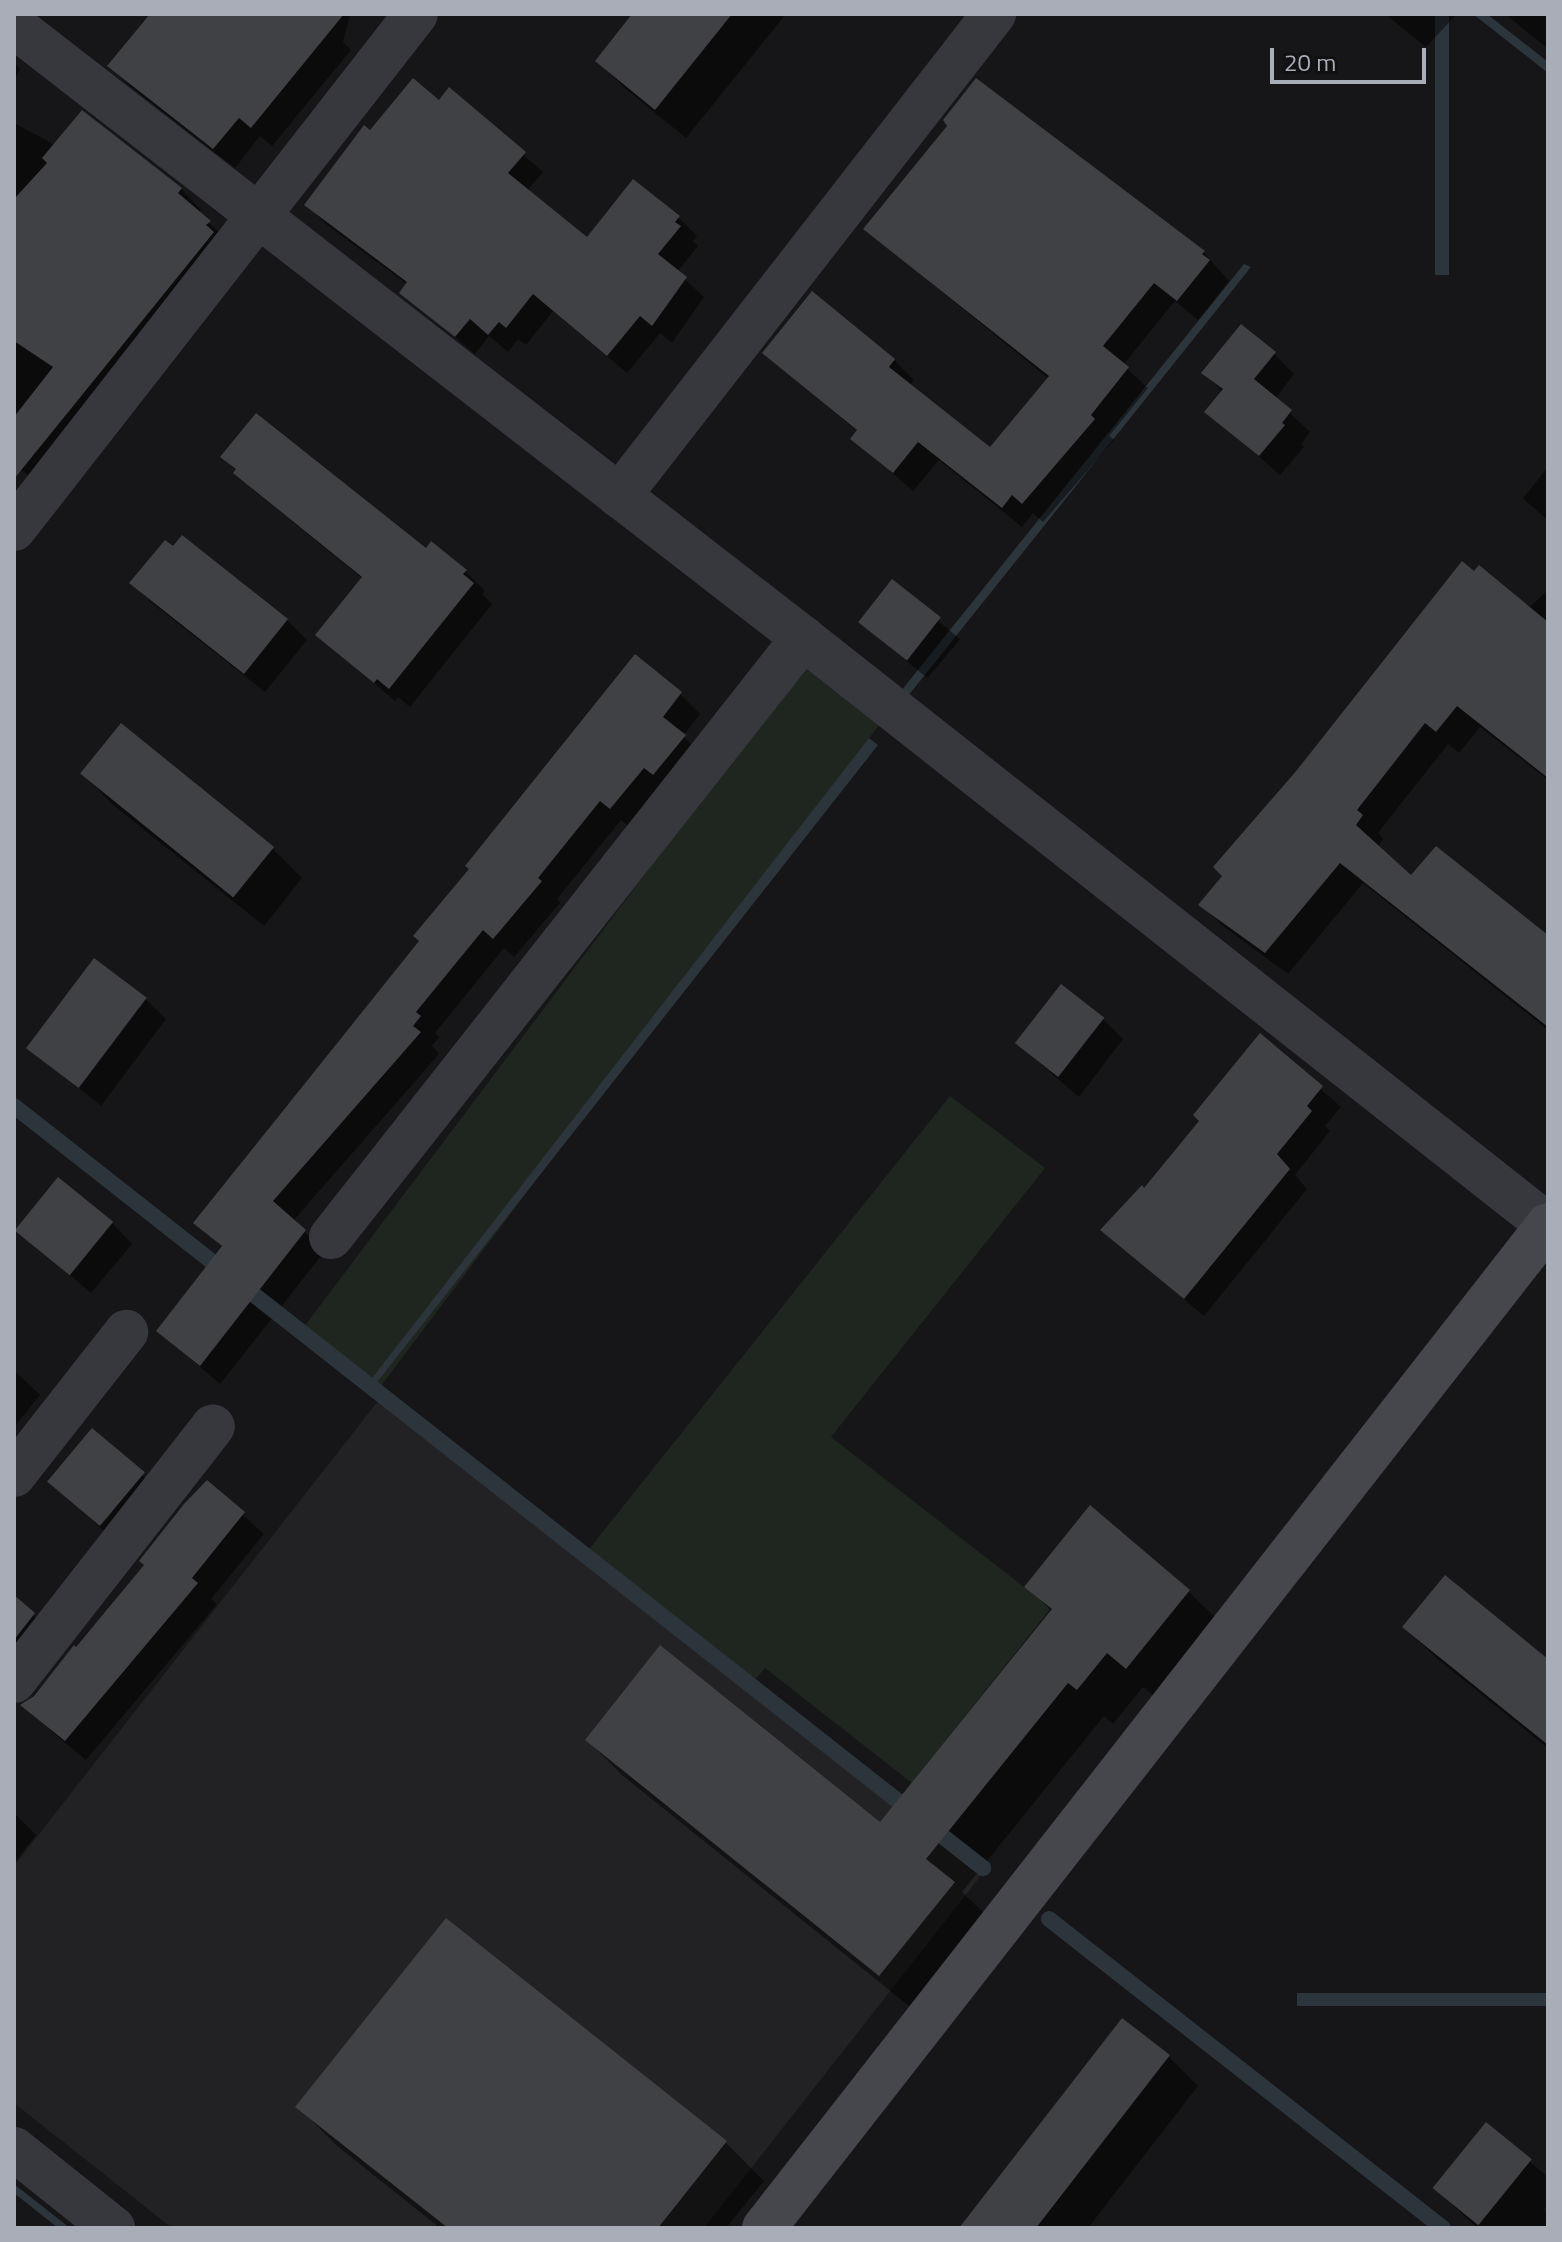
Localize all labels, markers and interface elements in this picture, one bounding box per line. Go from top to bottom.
scale bar [1274,32,1430,82]
text: 20 m [1284,44,1336,80]

